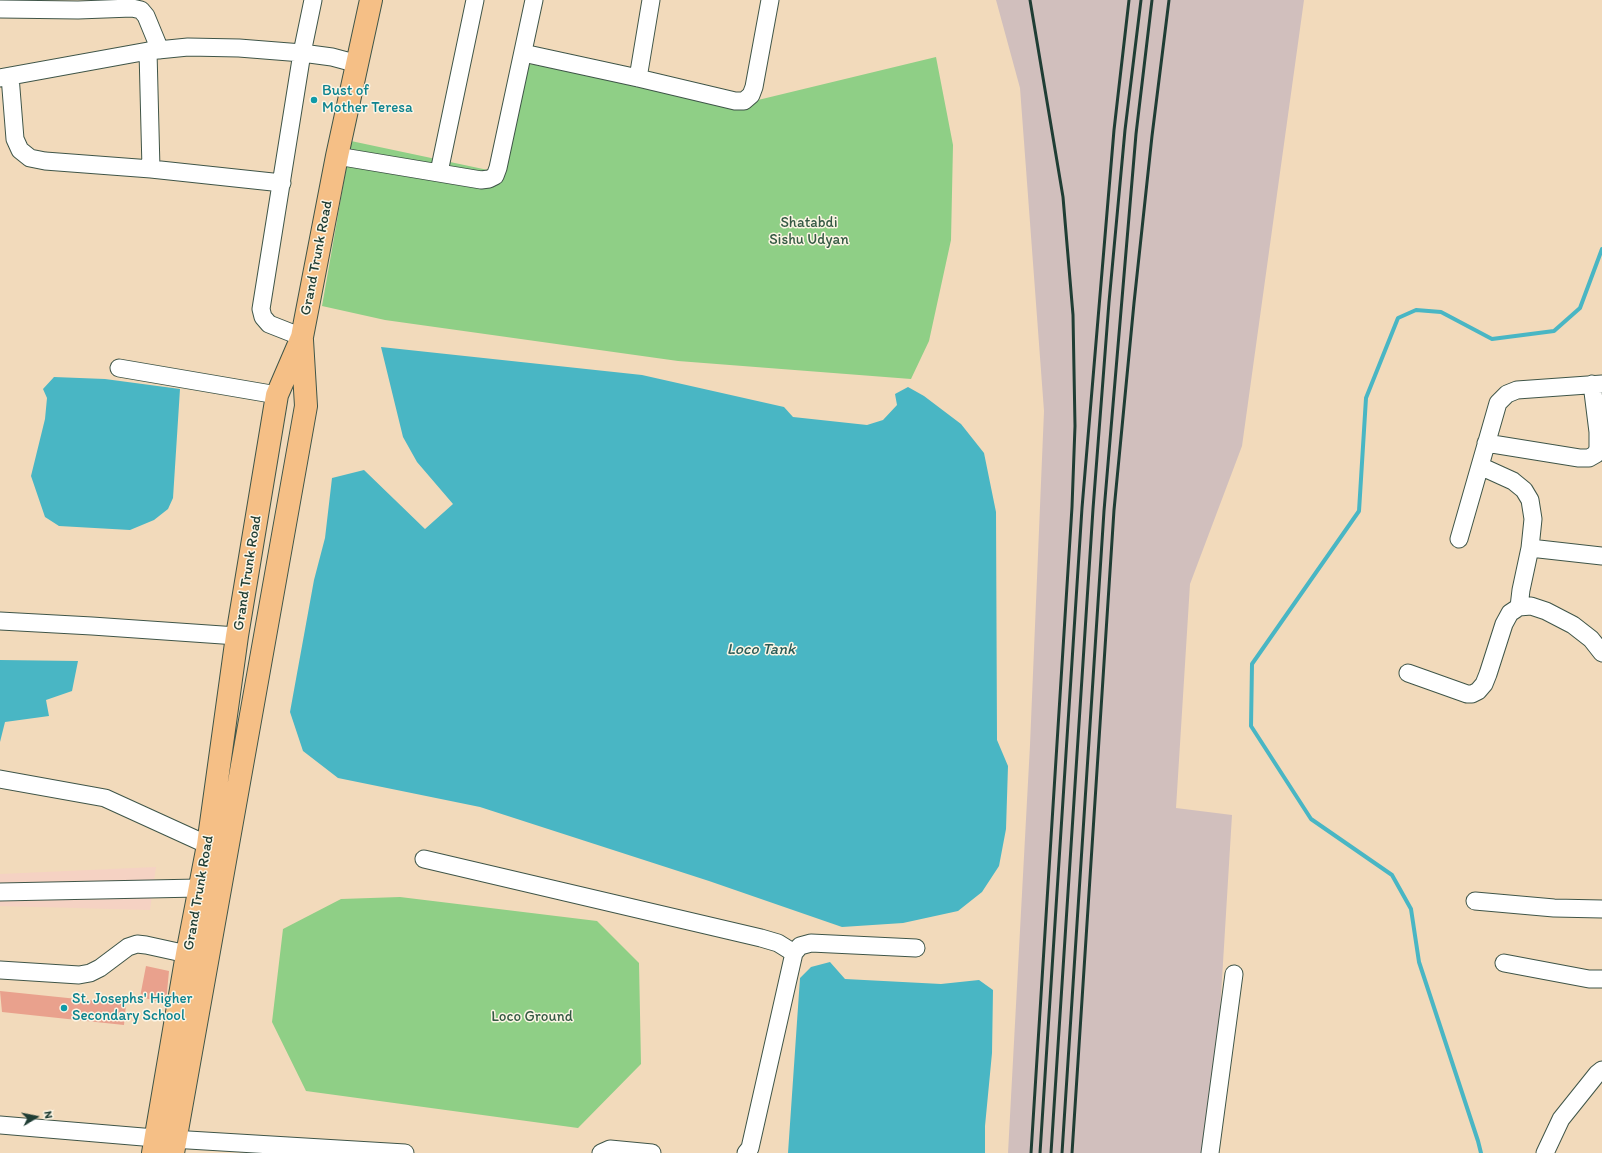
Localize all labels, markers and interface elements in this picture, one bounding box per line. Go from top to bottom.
place label: Bust of Mother Teresa [322,82,413,117]
marker: Bust of Mother Teresa [309,95,319,105]
street label: Grand Trunk Road [297,199,337,317]
park label: Shatabdi Sishu Udyan [769,214,849,249]
street label: Grand Trunk Road [230,514,266,632]
water label: Loco Tank [727,640,795,660]
street label: Grand Trunk Road [180,834,218,952]
place label: St. Josephs' Higher Secondary School [72,990,193,1025]
marker: St. Josephs' Higher Secondary School [59,1003,69,1013]
park label: Loco Ground [491,1008,573,1026]
north arrow [16,1097,56,1137]
text: N [41,1110,55,1120]

